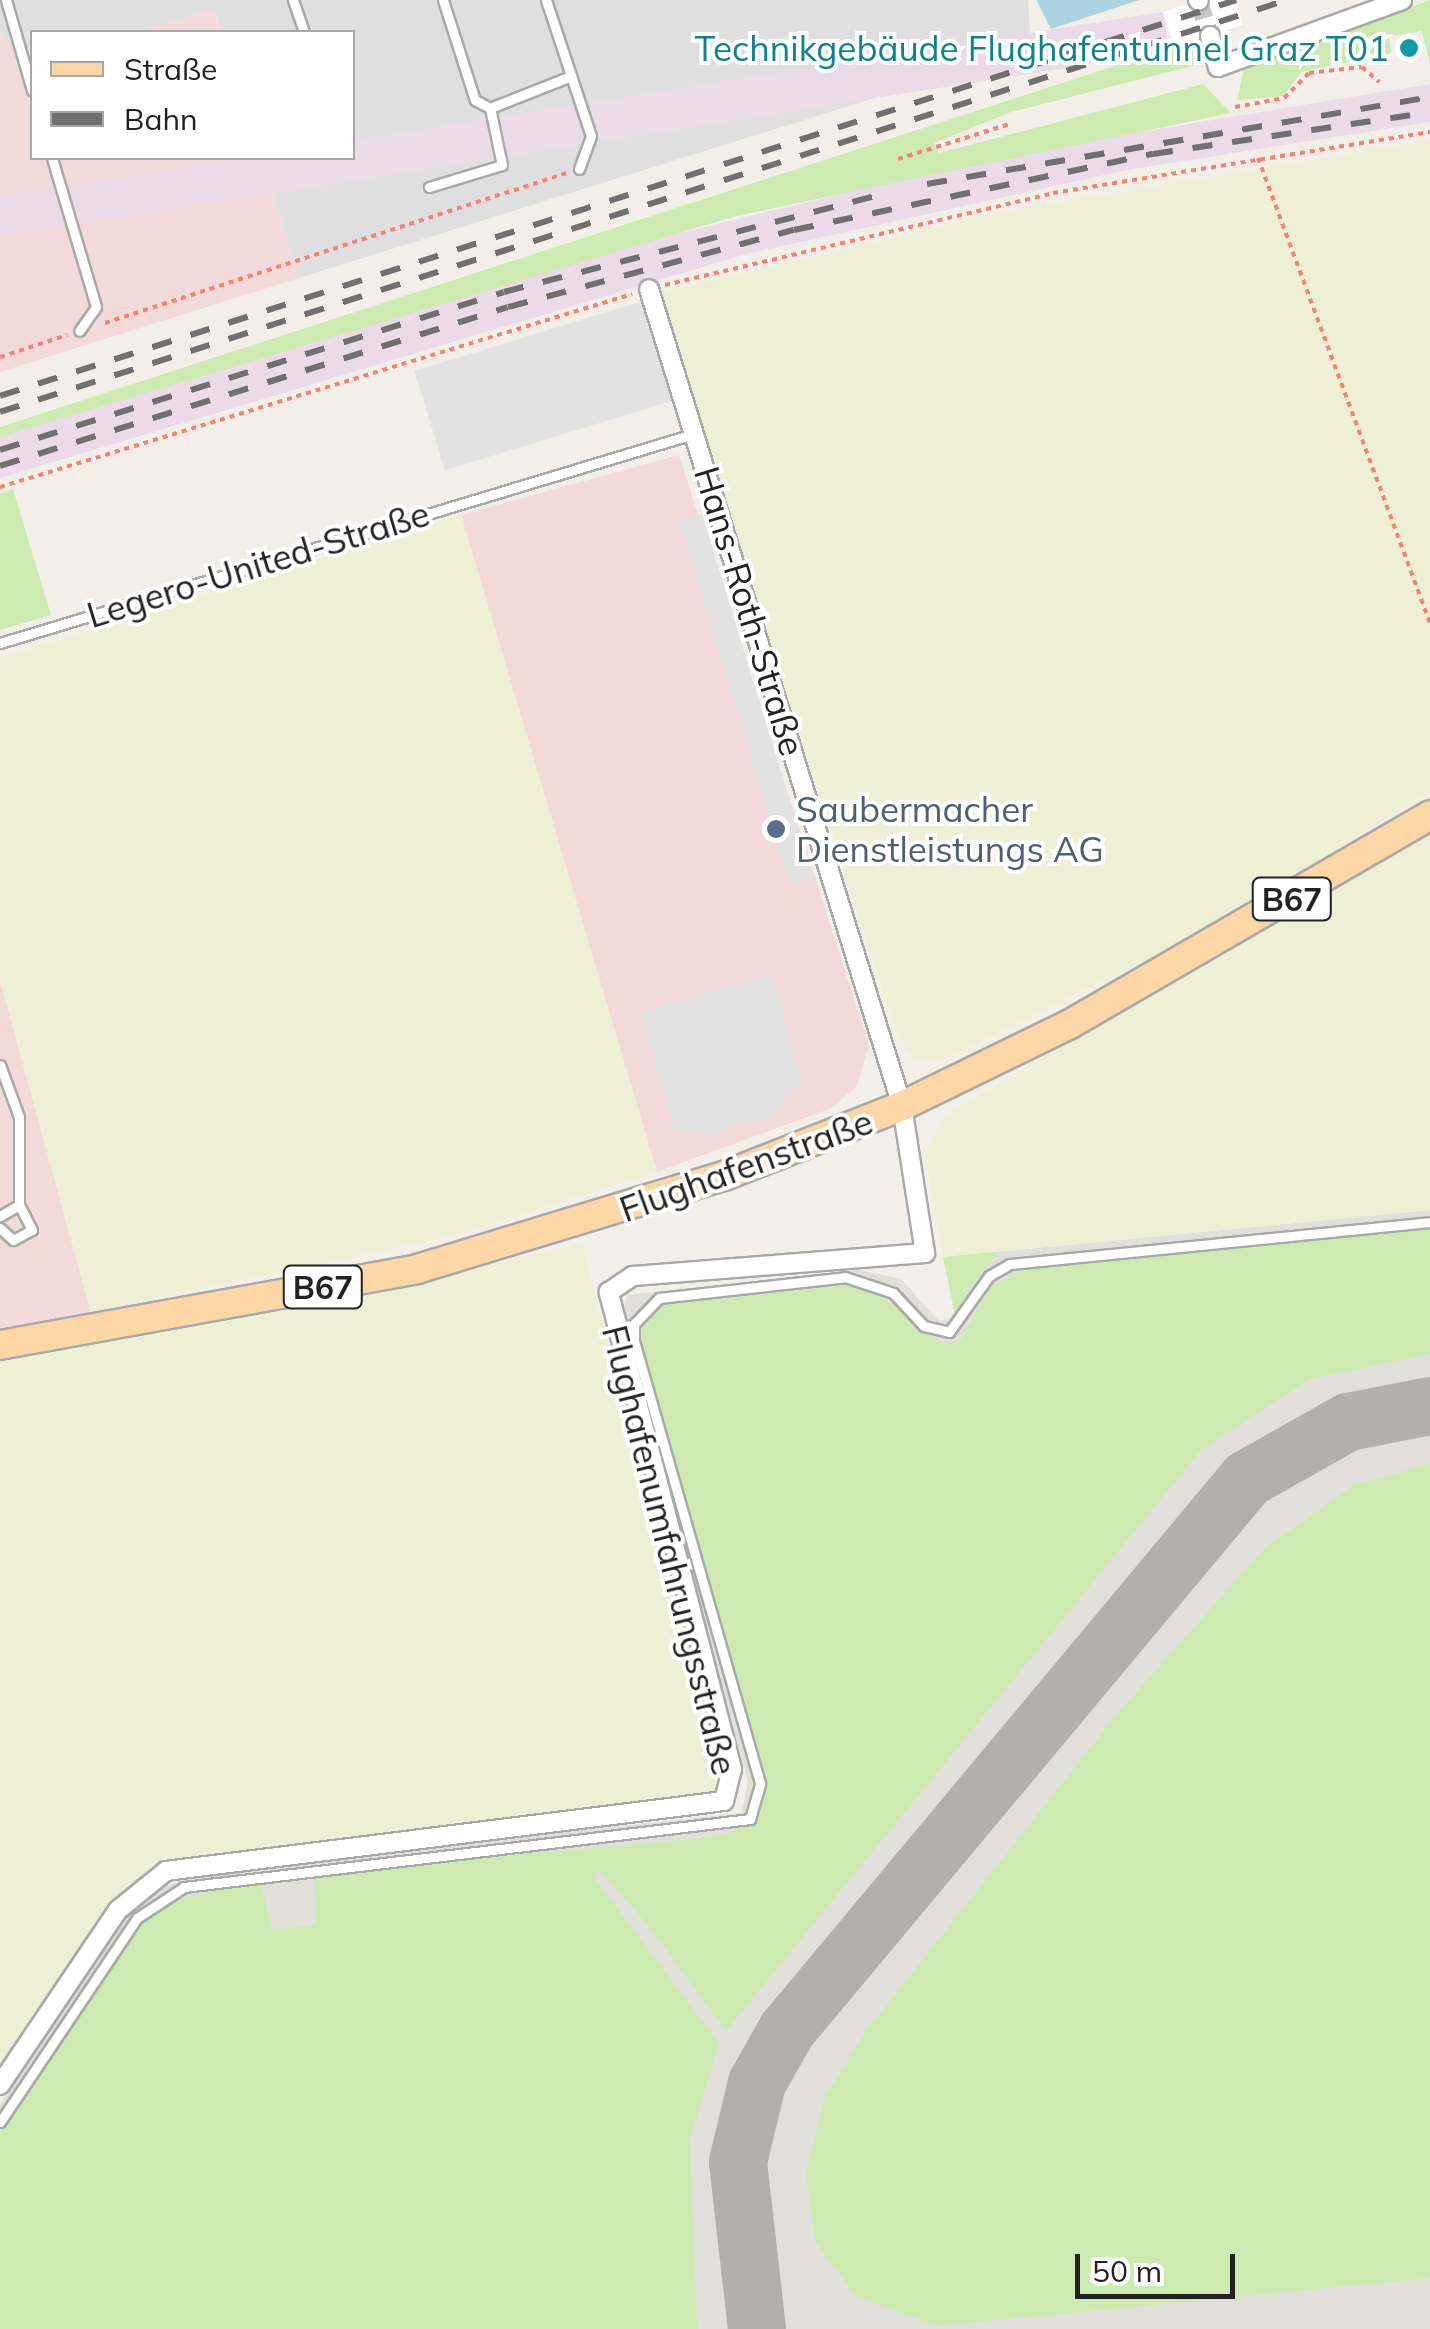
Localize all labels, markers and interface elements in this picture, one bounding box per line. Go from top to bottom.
place label: Technikgebäude Flughafentunnel Graz T01 [694,27,1389,69]
legend [30,30,355,160]
marker: Technikgebäude Flughafentunnel Graz T01 [1398,37,1420,59]
text: Straße [124,50,217,88]
text: Bahn [124,100,198,138]
street label: Hans-Roth-Straße [686,461,814,761]
street label: Legero-United-Straße [82,492,434,636]
place label: Saubermacher Dienstleistungs AG [796,788,1104,870]
marker: Saubermacher Dienstleistungs AG [765,818,787,840]
road number: B67 [1250,872,1334,926]
street label: Flughafenstraße [614,1100,878,1230]
road number: B67 [280,1260,366,1314]
street label: Flughafenumfahrungsstraße [594,1321,746,1779]
scale bar [1080,2234,1240,2296]
text: 50 m [1092,2252,1162,2290]

